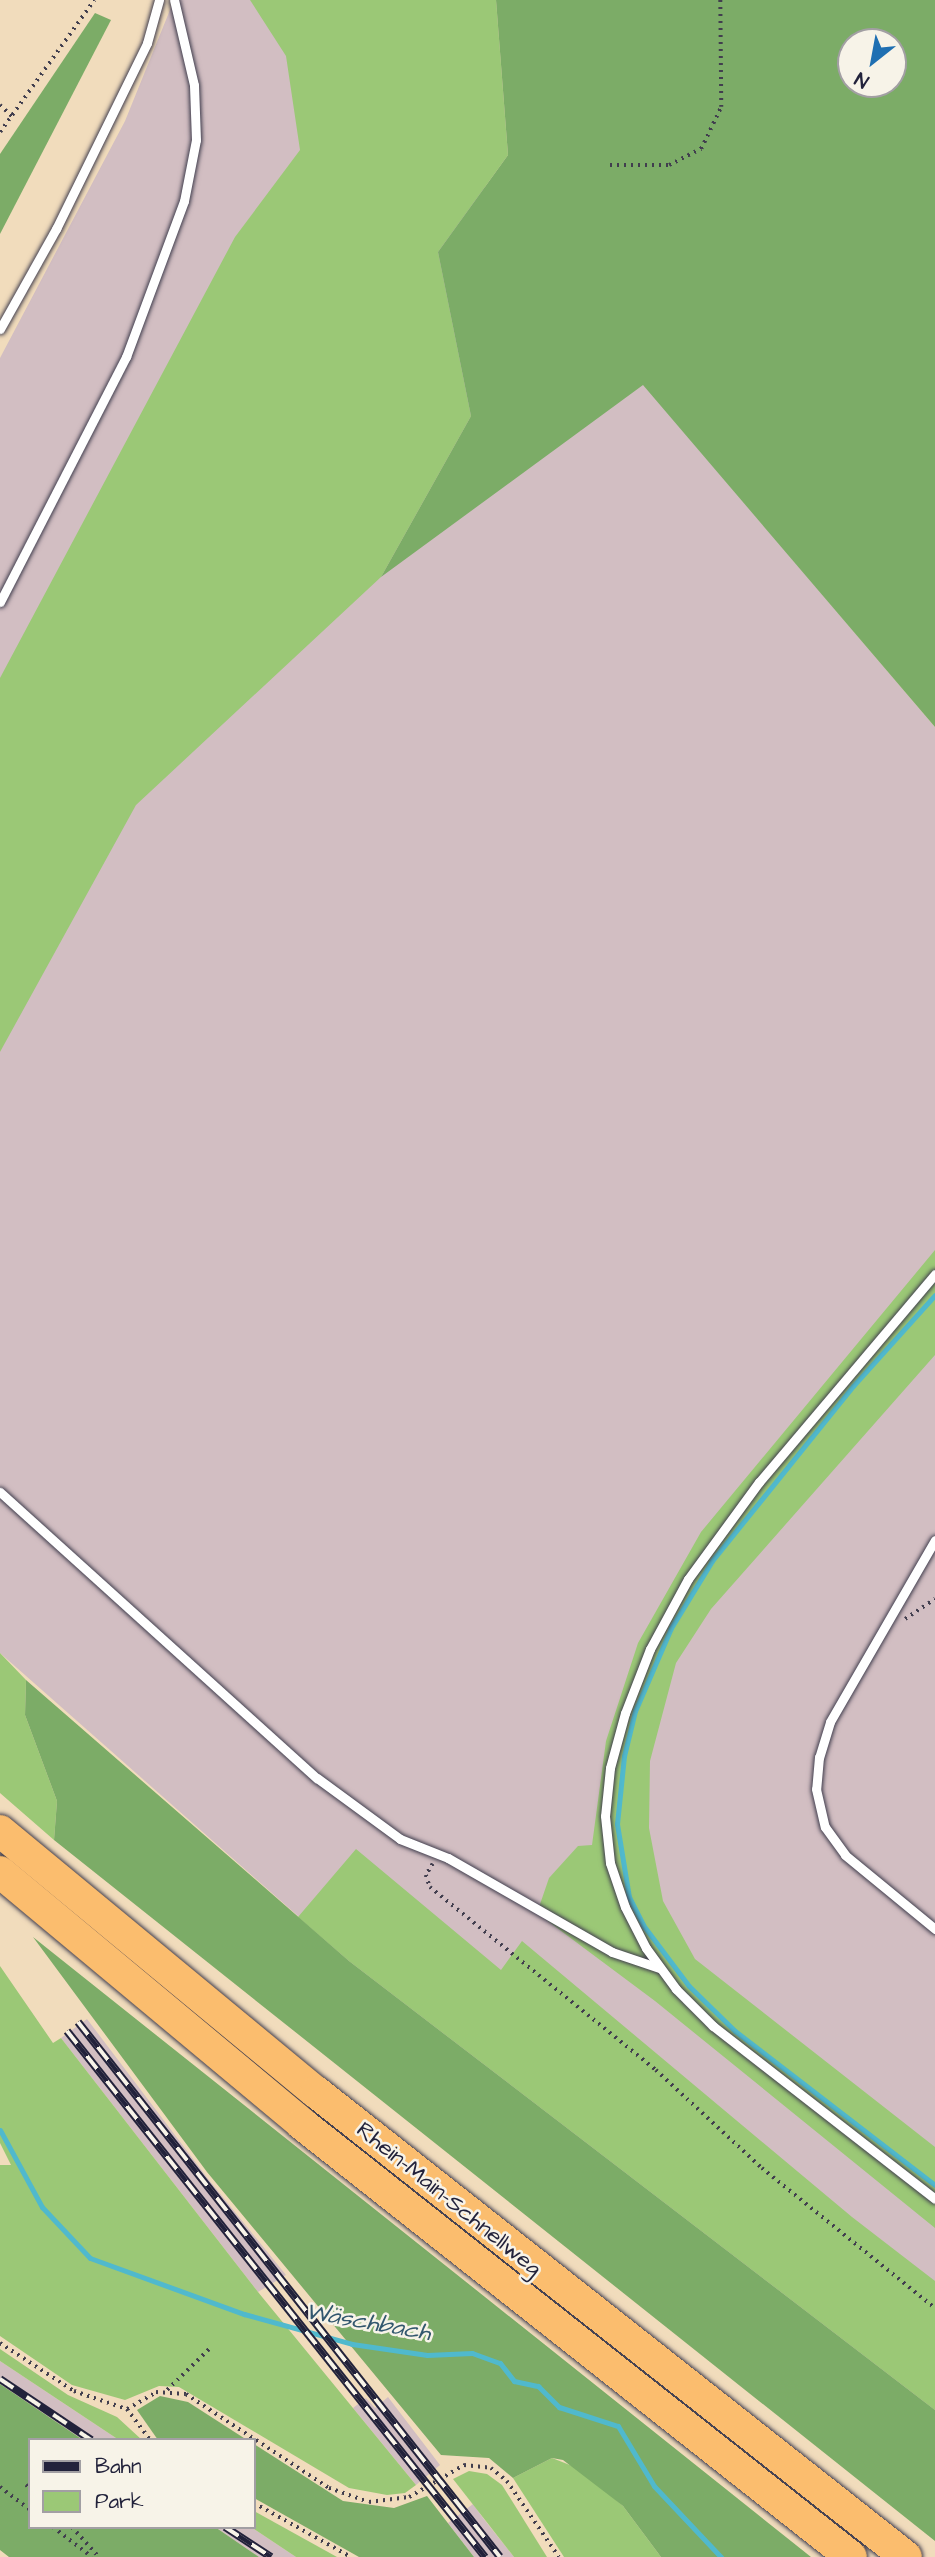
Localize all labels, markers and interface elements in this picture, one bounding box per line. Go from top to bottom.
north arrow [837,28,907,98]
text: N [850,65,874,94]
street label: Rhein-Main-Schnellweg [351,2116,547,2282]
water label: Wäschbach [303,2298,433,2348]
legend [28,2438,256,2529]
text: Bahn [95,2452,142,2481]
text: Park [95,2487,144,2516]

